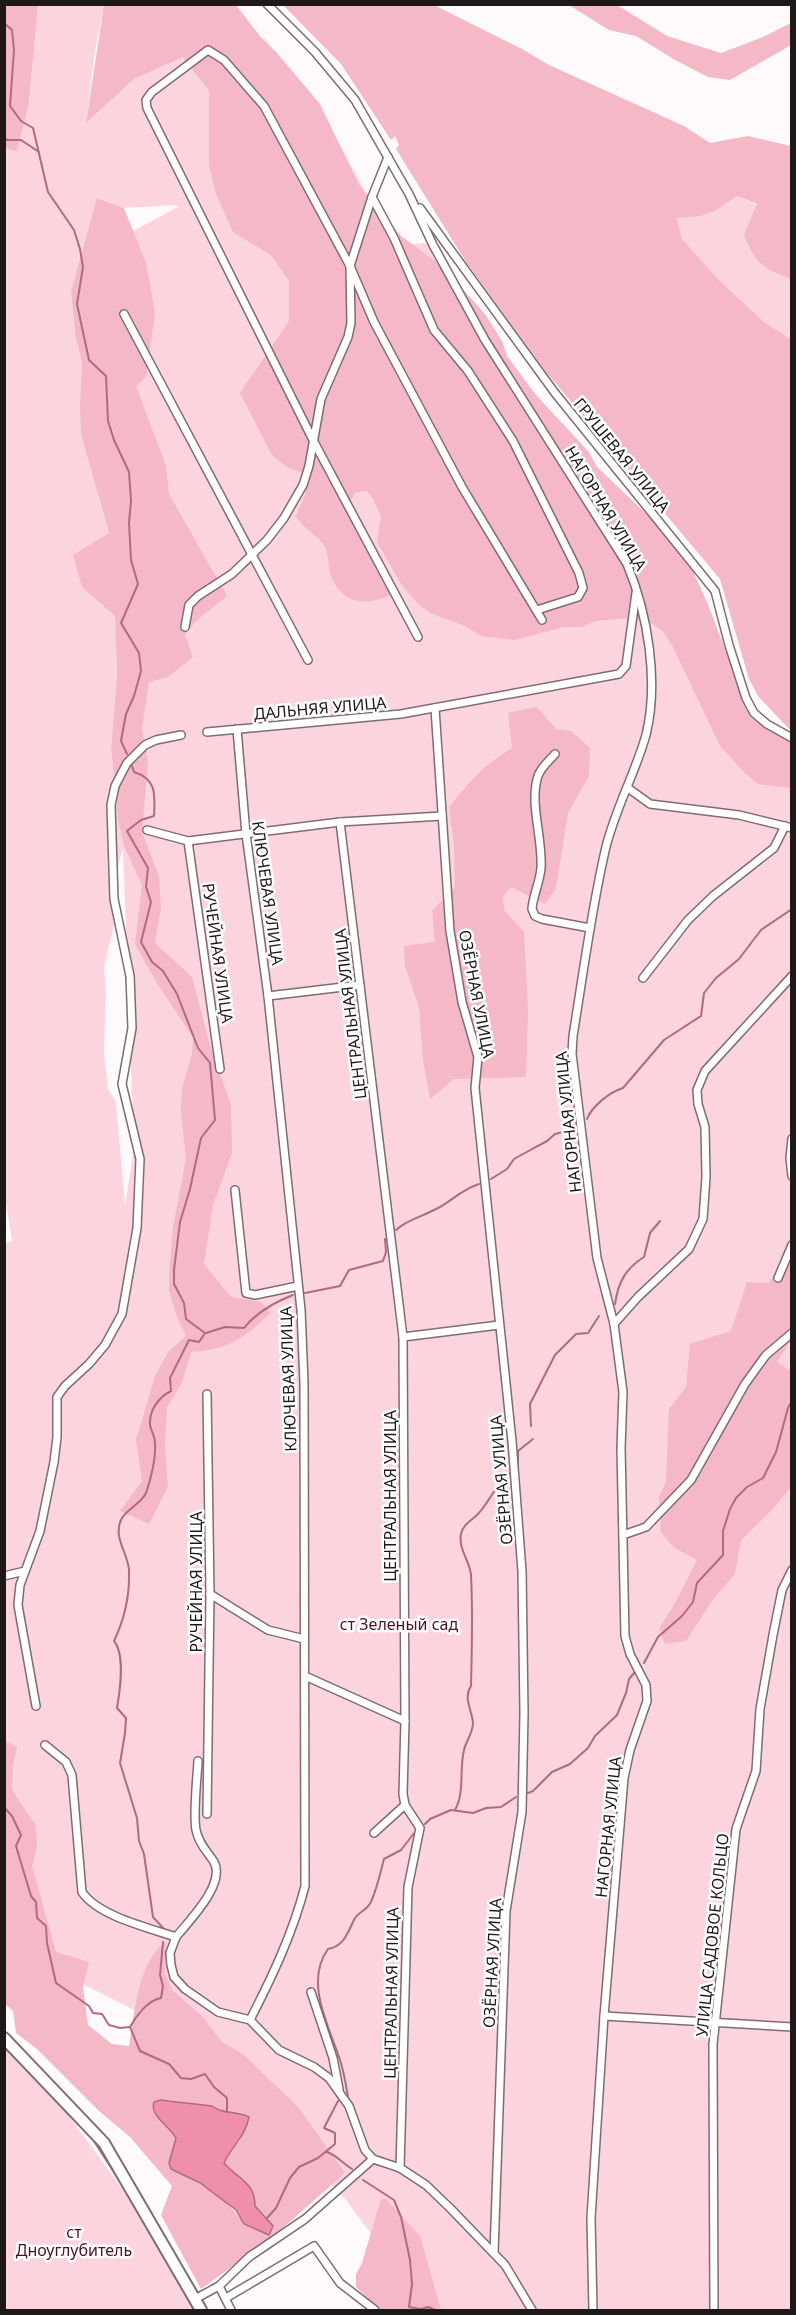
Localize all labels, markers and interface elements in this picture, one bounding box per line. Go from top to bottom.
street label: ГРУШЕВАЯ УЛИЦА [569,393,676,518]
street label: НАГОРНАЯ УЛИЦА [560,441,652,575]
street label: ДАЛЬНЯЯ УЛИЦА [253,691,388,725]
street label: КЛЮЧЕВАЯ УЛИЦА [247,819,289,967]
street label: РУЧЕЙНАЯ УЛИЦА [197,882,239,1025]
street label: ЦЕНТРАЛЬНАЯ УЛИЦА [329,927,371,1101]
street label: ОЗЁРНАЯ УЛИЦА [454,928,500,1061]
street label: НАГОРНАЯ УЛИЦА [550,1049,586,1194]
street label: КЛЮЧЕВАЯ УЛИЦА [274,1305,302,1452]
street label: ЦЕНТРАЛЬНАЯ УЛИЦА [379,1409,401,1582]
street label: ОЗЁРНАЯ УЛИЦА [484,1413,518,1546]
street label: РУЧЕЙНАЯ УЛИЦА [185,1511,207,1653]
park label: ст Зеленый сад [340,1613,458,1635]
street label: НАГОРНАЯ УЛИЦА [590,1754,626,1899]
street label: УЛИЦА САДОВОЕ КОЛЬЦО [690,1832,734,2038]
street label: ОЗЁРНАЯ УЛИЦА [478,1897,506,2029]
street label: ЦЕНТРАЛЬНАЯ УЛИЦА [379,1906,404,2079]
park label: ст Дноуглубитель [16,2221,132,2261]

